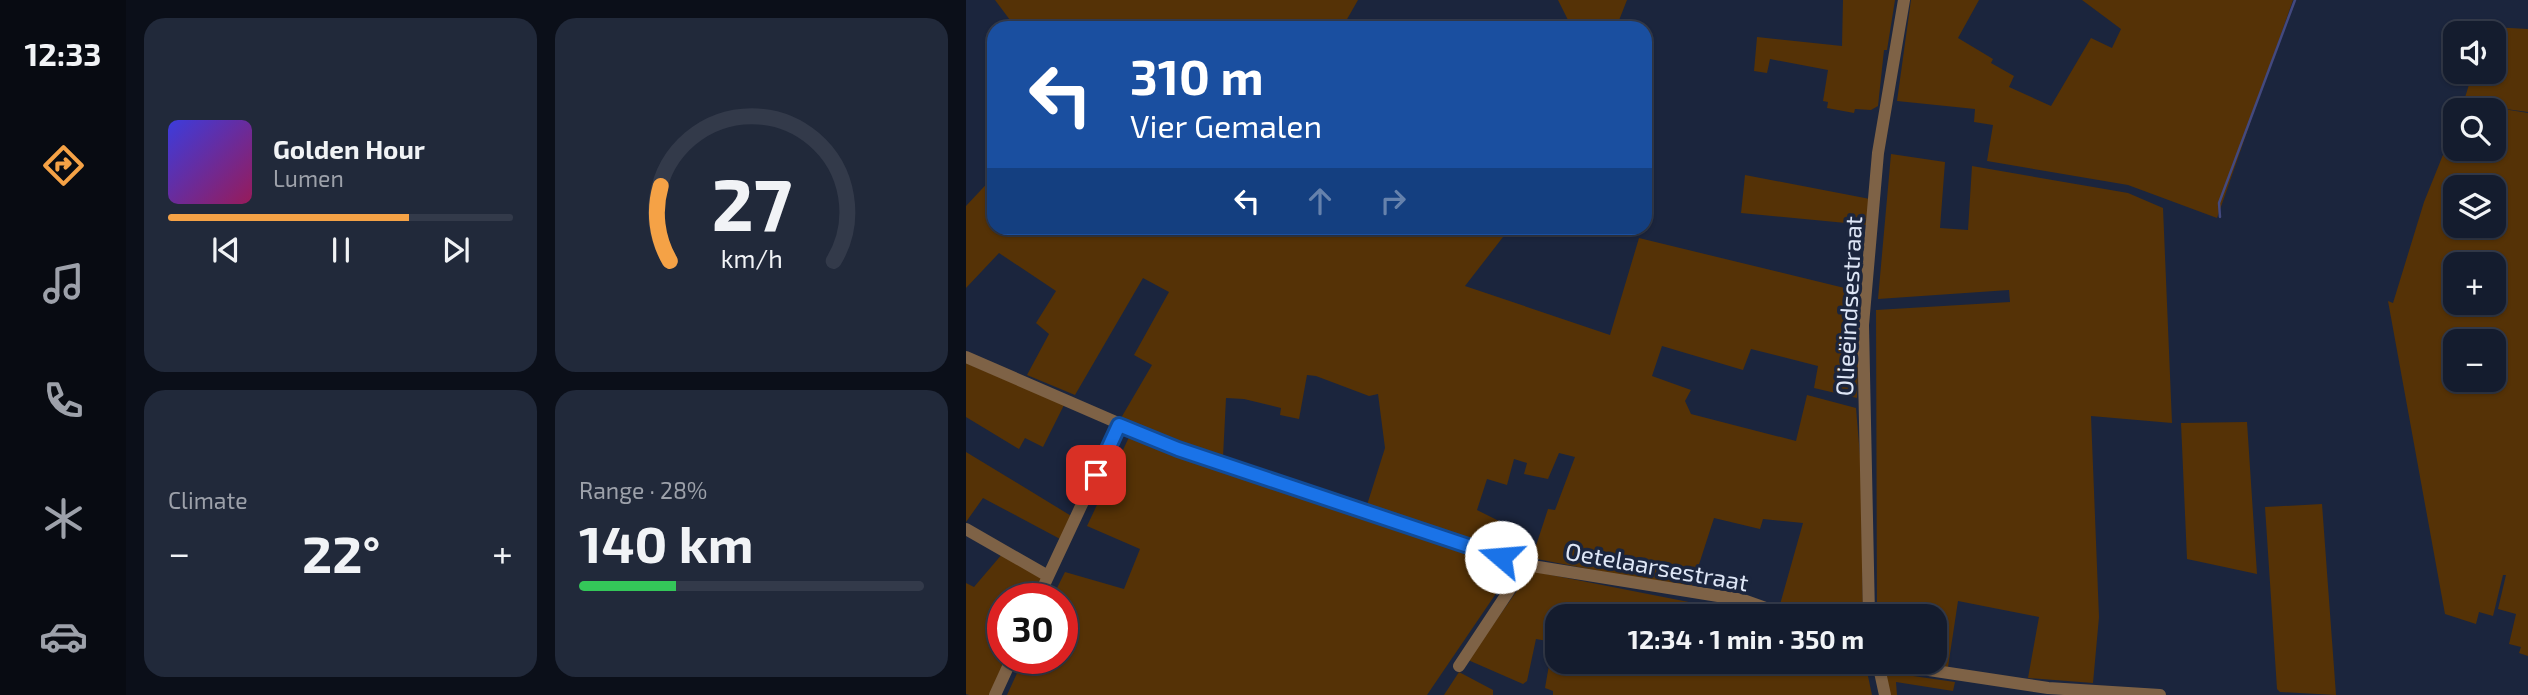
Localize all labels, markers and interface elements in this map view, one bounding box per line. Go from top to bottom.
map controls [2443,21,2506,392]
button: sound [2443,21,2506,84]
text: 12:33 [25,34,101,72]
text: 310 m [1130,46,1264,105]
icon: left [1015,49,1106,140]
button: search [2443,98,2506,161]
text: Vier Gemalen [1130,106,1322,144]
text: Golden Hour [273,133,425,164]
icon: directions [39,141,88,190]
text: 27 [711,158,792,246]
text: Lumen [273,164,344,192]
button: layers [2443,175,2506,238]
icon: left [1228,182,1266,220]
icon: ahead [1301,182,1339,220]
icon: right [1374,182,1412,220]
street label: Olieëindsestraat [1829,215,1867,397]
icon: previous [207,231,245,269]
icon: pause [322,231,360,269]
icon: next [437,231,475,269]
text: km/h [720,243,783,273]
button: + [2443,252,2506,315]
icon: music [39,259,88,308]
button: − [2443,329,2506,392]
icon: phone [39,376,88,425]
pin [1066,445,1126,505]
icon: arrive [1077,456,1115,494]
text: Range · 28% [579,476,707,504]
text: Climate [168,486,248,514]
icon: climate [39,494,88,543]
text: 140 km [579,511,754,573]
position arrow [1464,520,1538,594]
text: 22° [302,521,380,583]
text: − [168,529,190,575]
text: + [492,529,513,575]
street label: Oetelaarsestraat [1563,536,1751,596]
speed limit sign: 30 [987,583,1078,674]
icon: car [39,612,88,661]
text: 12:34 · 1 min · 350 m [1628,623,1864,654]

